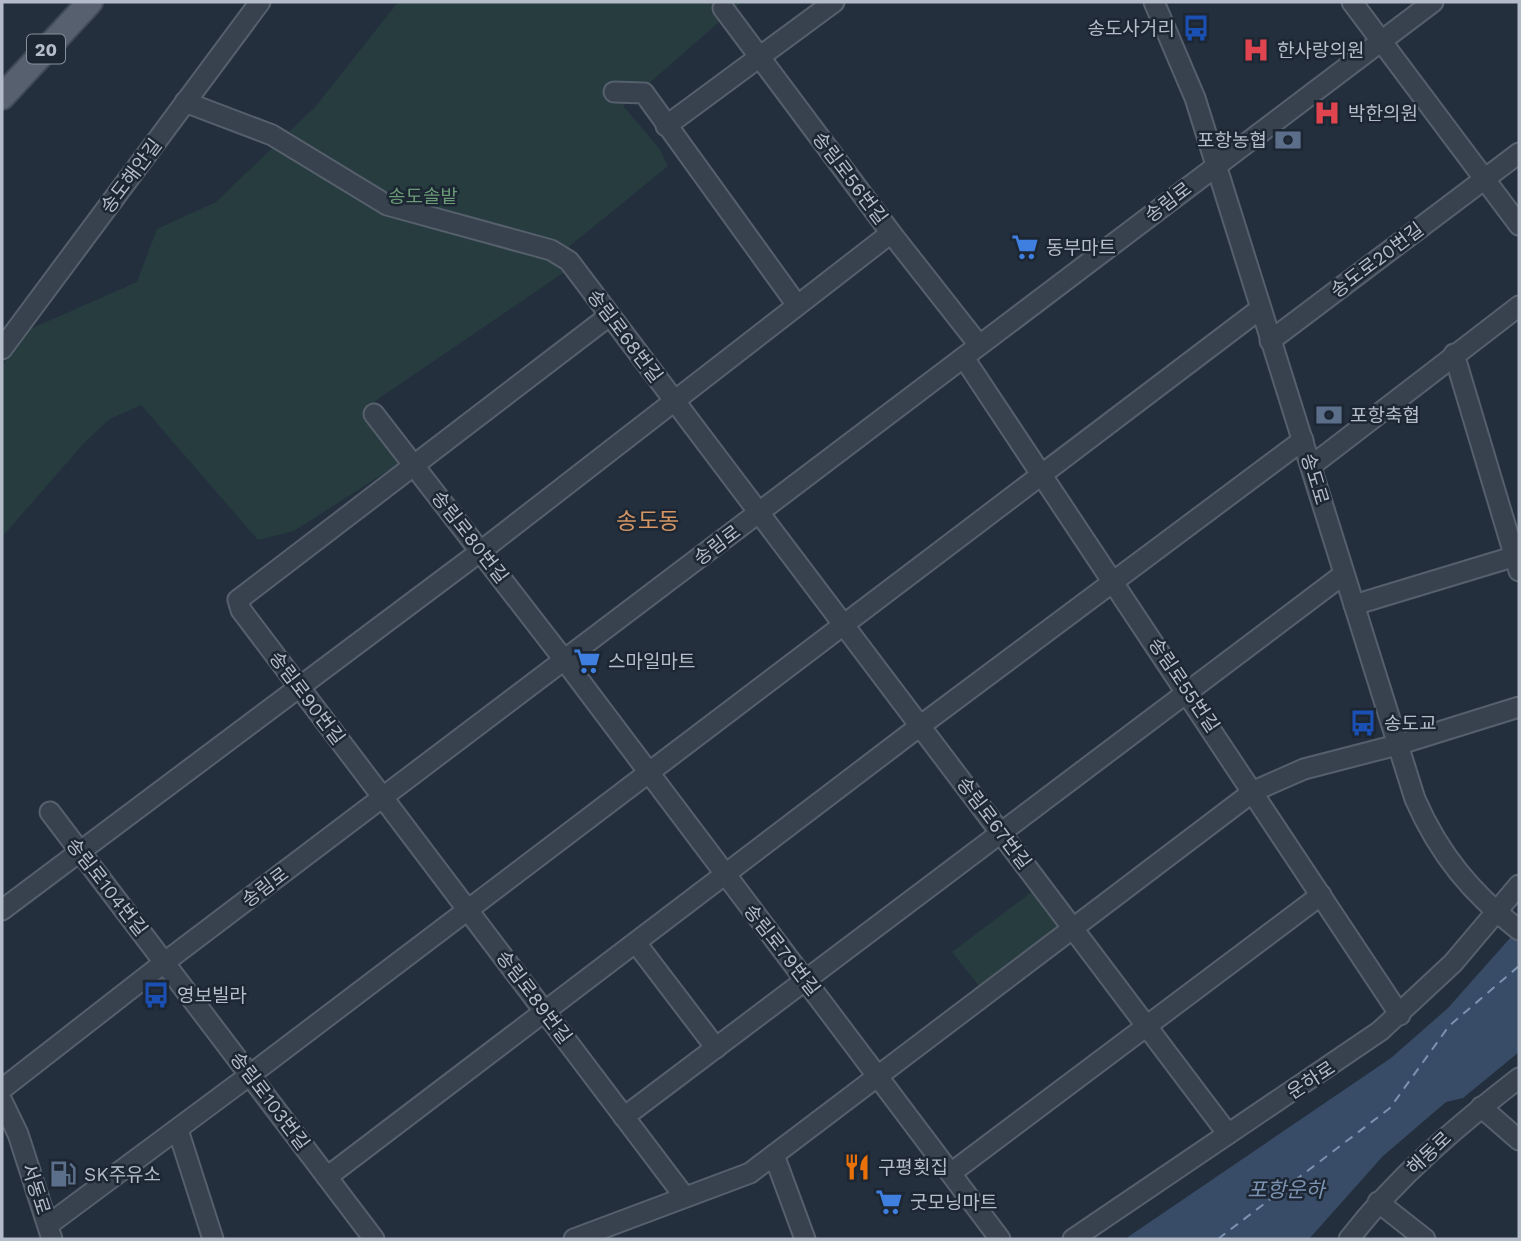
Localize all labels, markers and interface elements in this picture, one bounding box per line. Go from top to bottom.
bus stop icon: 송도사거리 [1181,13,1211,43]
place label: 송도사거리 [1088,17,1175,40]
road number: 20 [27,34,65,64]
hospital icon: 한사랑의원 [1241,35,1271,65]
place label: 한사랑의원 [1277,39,1364,62]
hospital icon: 박한의원 [1312,98,1342,128]
place label: 박한의원 [1348,102,1418,125]
bank icon: 포항농협 [1273,125,1303,155]
street label: 송림로56번길 [808,127,892,229]
place label: 포항농협 [1197,129,1267,152]
street label: 송도해안길 [96,134,166,218]
street label: 송림로 [1140,177,1196,227]
park label: 송도솔밭 [388,185,458,208]
street label: 송도로20번길 [1326,218,1428,302]
supermarket icon: 동부마트 [1010,232,1040,262]
place label: 동부마트 [1046,236,1116,259]
street label: 송림로68번길 [583,285,667,387]
bank icon: 포항축협 [1314,400,1344,430]
place label: 포항축협 [1350,404,1420,427]
street label: 송도로 [1296,451,1334,507]
street label: 송림로80번길 [427,486,513,588]
district label: 송도동 [616,508,680,535]
street label: 송림로 [689,520,745,570]
street label: 송림로55번길 [1144,633,1224,737]
supermarket icon: 스마일마트 [572,646,602,676]
street label: 송림로90번길 [264,647,350,749]
place label: 스마일마트 [608,650,695,673]
bus stop icon: 송도교 [1348,708,1378,738]
place label: 송도교 [1384,712,1436,735]
street label: 송림로67번길 [952,772,1036,874]
street label: 송림로104번길 [62,833,152,941]
street label: 송림로 [237,862,293,912]
street label: 송림로79번길 [739,900,825,1000]
street label: 송림로89번길 [491,946,577,1048]
bus stop icon: 영보빌라 [141,980,171,1010]
place label: 영보빌라 [177,984,247,1007]
street label: 송림로103번길 [226,1047,314,1155]
street label: 운하로 [1283,1056,1339,1104]
street label: 해동로 [1402,1127,1456,1179]
restaurant icon: 구평횟집 [842,1152,872,1182]
place label: 구평횟집 [878,1156,948,1179]
fuel station icon: SK주유소 [48,1159,78,1189]
street label: 서동로 [17,1161,55,1217]
place label: SK주유소 [84,1163,161,1186]
water label: 포항운하 [1247,1177,1327,1202]
supermarket icon: 굿모닝마트 [874,1187,904,1217]
place label: 굿모닝마트 [910,1191,997,1214]

